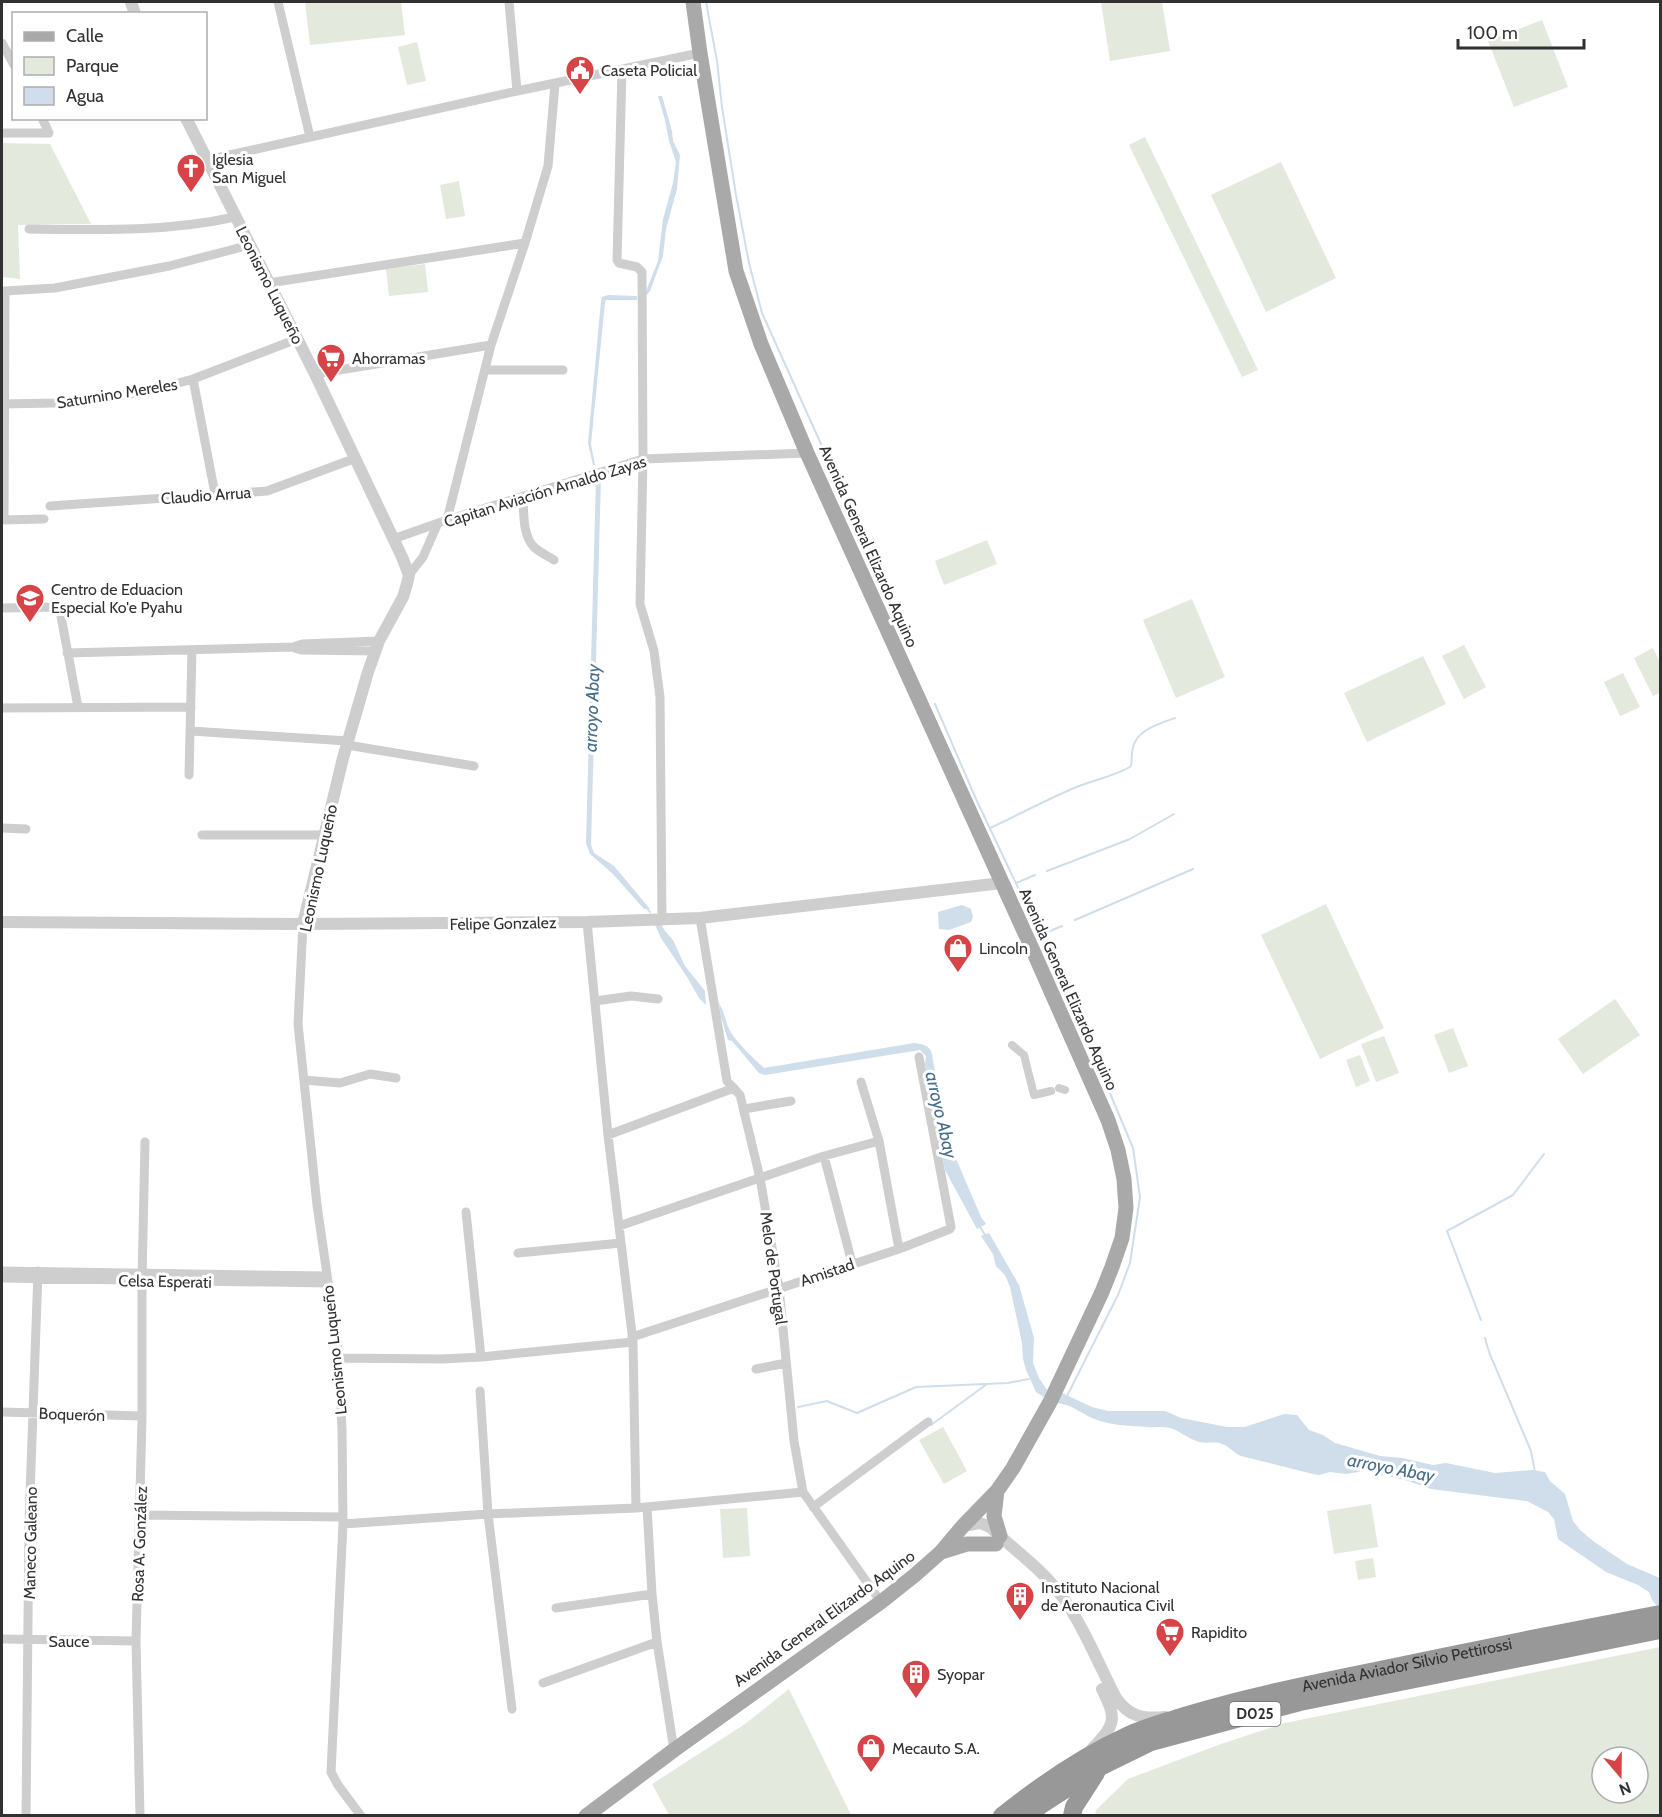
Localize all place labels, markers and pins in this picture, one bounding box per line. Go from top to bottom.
public building icon: Caseta Policial [564,54,596,96]
place label: Caseta Policial [601,61,697,80]
place label: Iglesia San Miguel [212,150,286,187]
church icon: Iglesia San Miguel [175,152,207,194]
supermarket icon: Ahorramas [315,342,347,384]
place label: Ahorramas [352,349,426,368]
place label: Centro de Eduacion Especial Ko'e Pyahu [51,580,183,617]
school or university icon: Centro de Eduacion Especial Ko'e Pyahu [14,582,46,624]
shop icon: Lincoln [942,932,974,974]
place label: Lincoln [979,939,1028,958]
place label: Instituto Nacional de Aeronautica Civil [1041,1578,1175,1615]
building icon: Instituto Nacional de Aeronautica Civil [1004,1580,1036,1622]
supermarket icon: Rapidito [1154,1616,1186,1658]
place label: Rapidito [1191,1623,1247,1642]
building icon: Syopar [900,1658,932,1700]
place label: Syopar [937,1665,985,1684]
shop icon: Mecauto S.A. [855,1732,887,1774]
place label: Mecauto S.A. [892,1739,980,1758]

